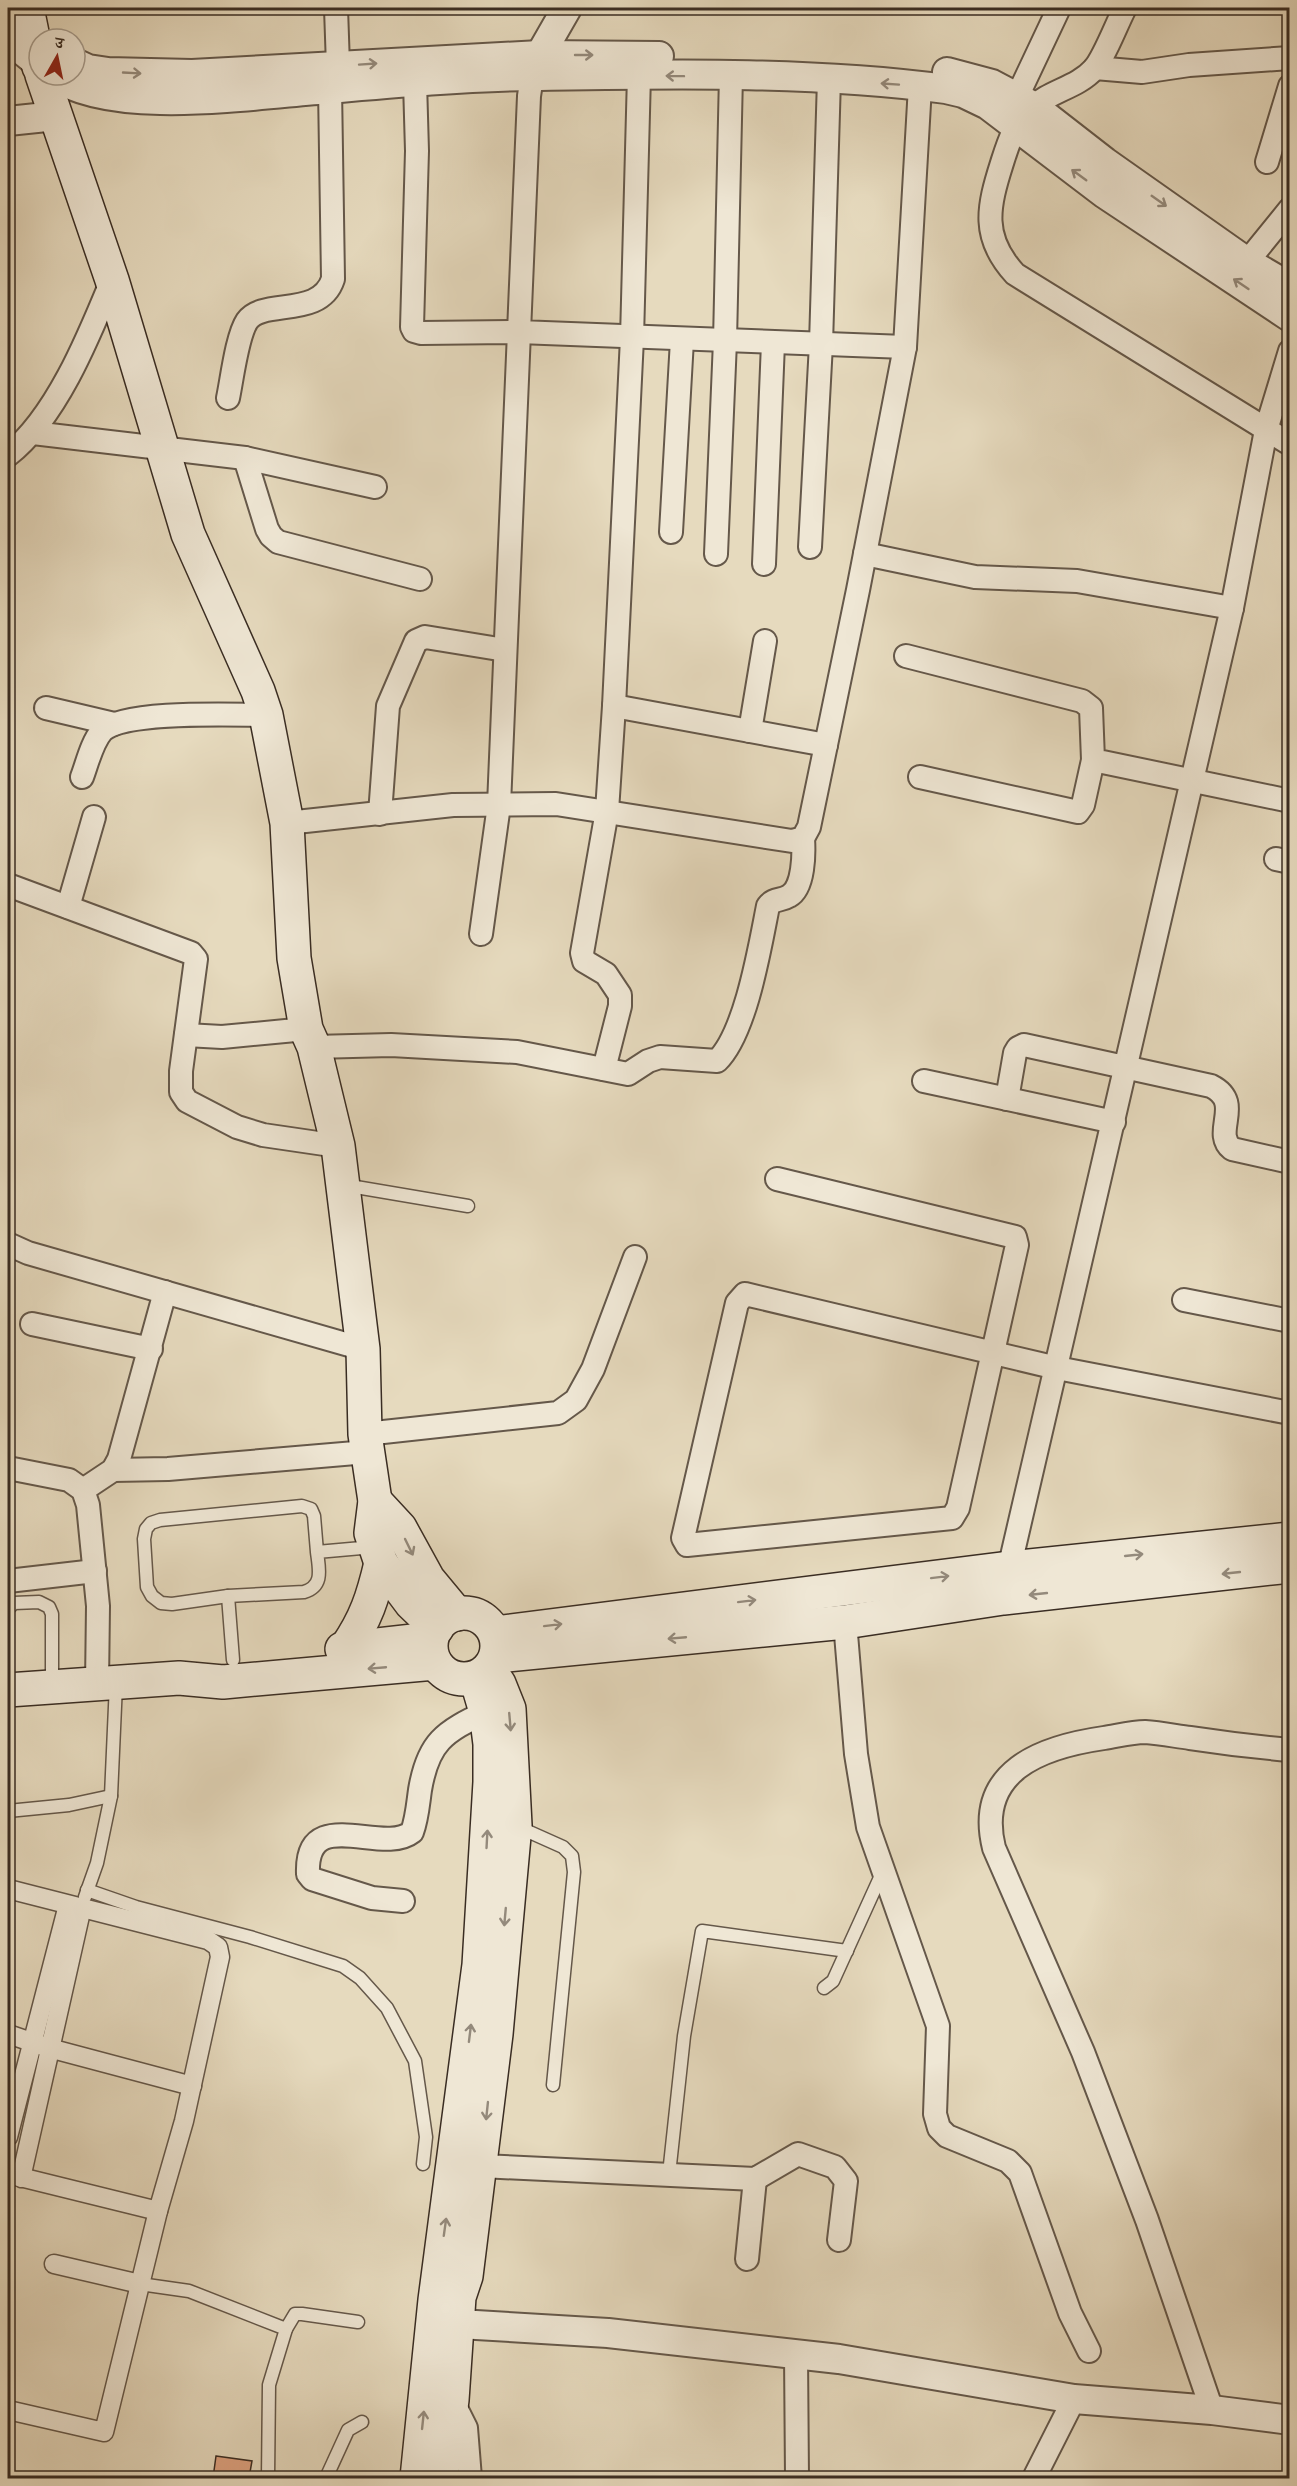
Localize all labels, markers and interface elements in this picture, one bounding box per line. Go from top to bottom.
north arrow [27,27,87,87]
text: उ [53,33,67,54]
one-way arrow [574,49,594,61]
one-way arrow [358,58,378,69]
one-way arrow [121,68,141,79]
one-way arrow [665,70,685,82]
one-way arrow [881,78,901,89]
one-way arrow [1072,169,1088,181]
one-way arrow [1151,195,1167,207]
one-way arrow [1233,278,1250,290]
one-way arrow [404,1538,416,1556]
one-way arrow [1123,1549,1143,1560]
one-way arrow [1222,1568,1242,1579]
one-way arrow [930,1571,949,1582]
one-way arrow [1028,1589,1048,1600]
one-way arrow [736,1595,756,1606]
one-way arrow [543,1620,562,1631]
one-way arrow [668,1633,688,1644]
one-way arrow [367,1663,387,1674]
one-way arrow [505,1712,516,1732]
one-way arrow [481,1830,492,1850]
one-way arrow [499,1906,510,1926]
one-way arrow [465,2024,476,2044]
one-way arrow [481,2101,492,2120]
one-way arrow [439,2217,450,2237]
one-way arrow [418,2411,429,2431]

